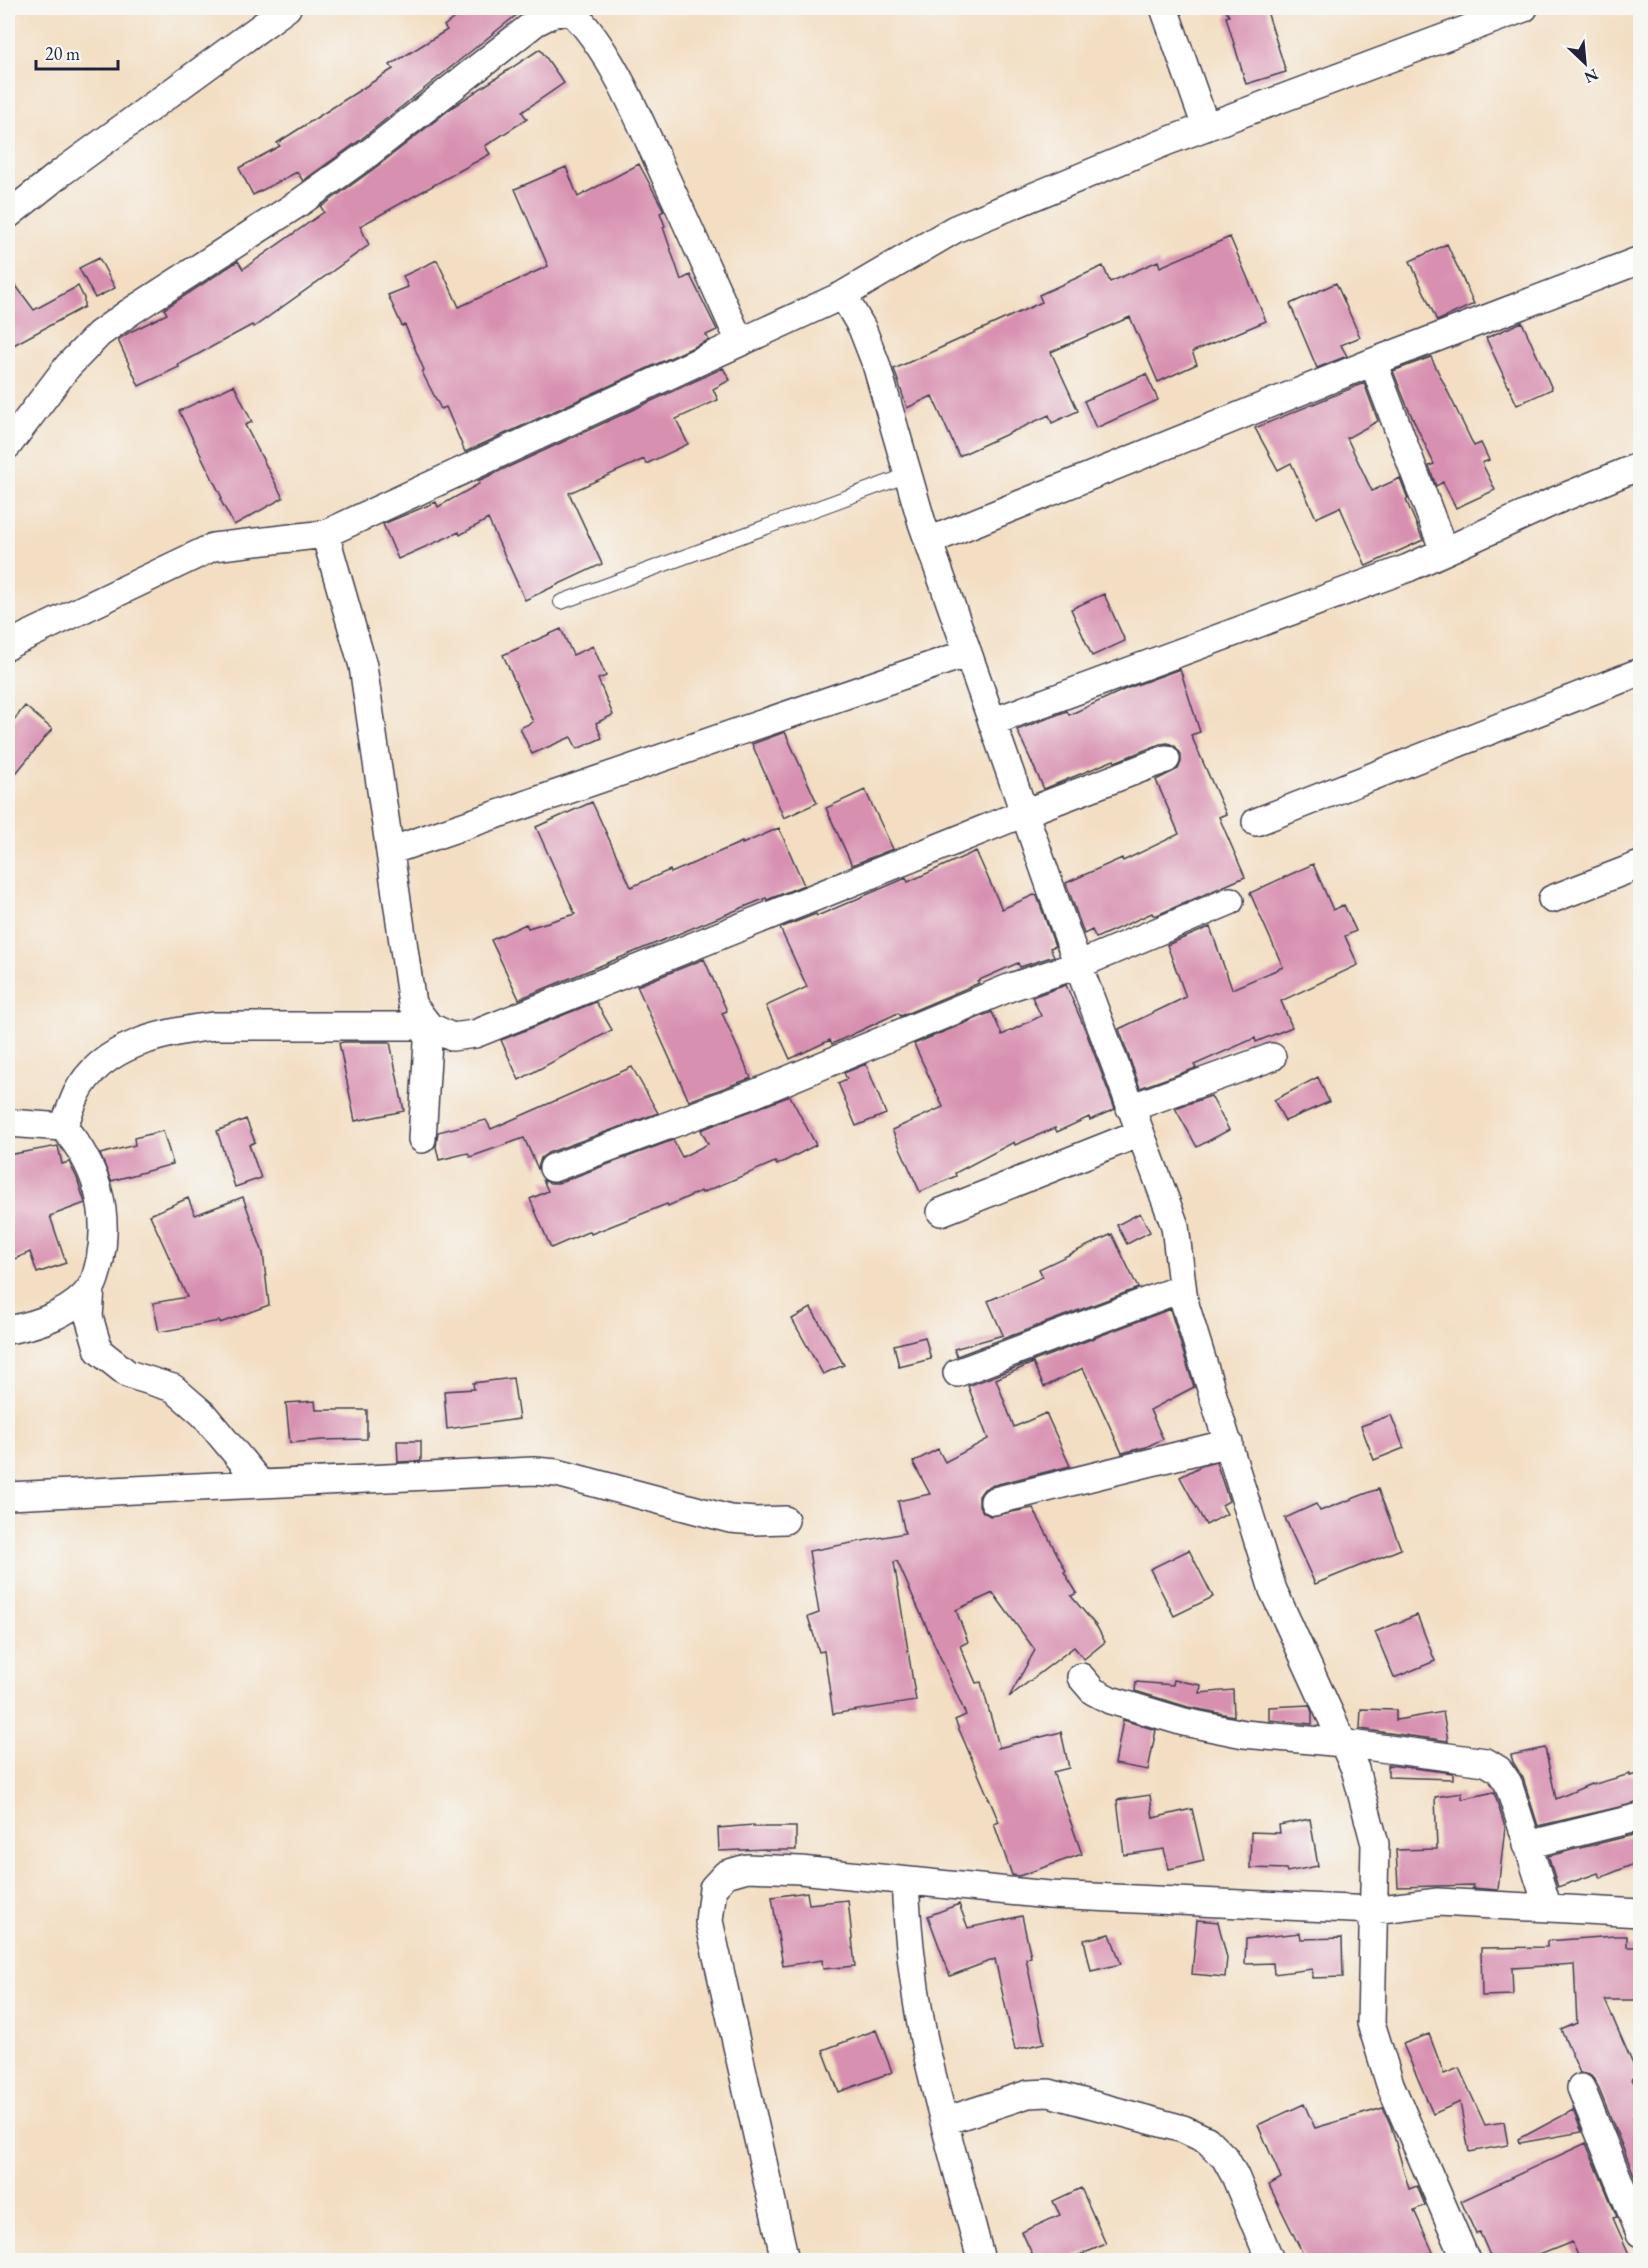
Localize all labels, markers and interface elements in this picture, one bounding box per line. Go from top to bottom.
scale bar [36,33,118,71]
north arrow [1555,33,1615,93]
text: 20 m [45,42,80,65]
text: N [1581,64,1602,88]

